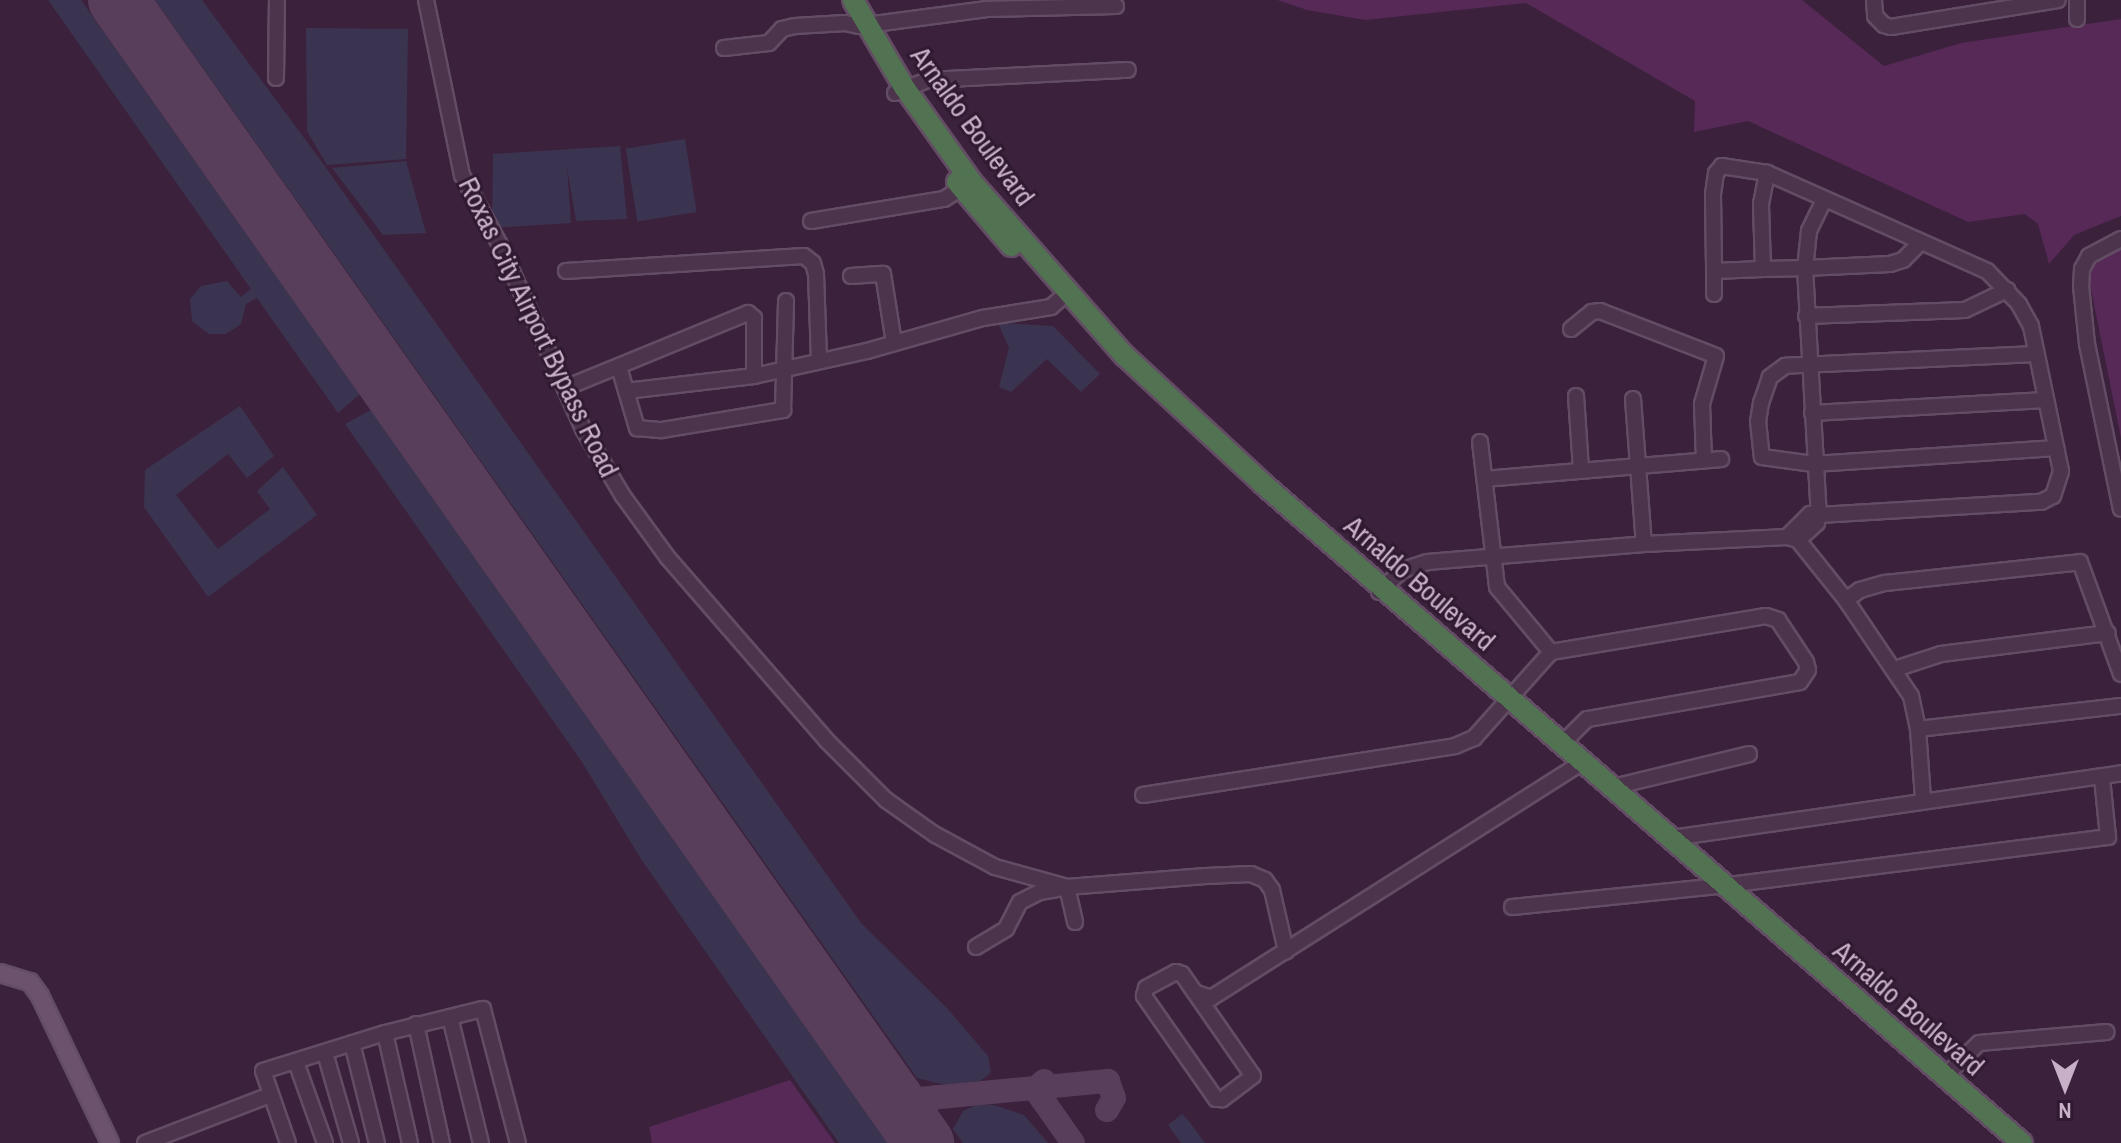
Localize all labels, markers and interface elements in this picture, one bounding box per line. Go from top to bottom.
street label: Arnaldo Boulevard [904,40,1042,212]
street label: Roxas City Airport Bypass Road [451,171,627,483]
street label: Arnaldo Boulevard [1338,508,1502,658]
street label: Arnaldo Boulevard [1827,933,1991,1083]
north arrow [2025,1047,2105,1127]
text: N [2058,1096,2072,1126]

